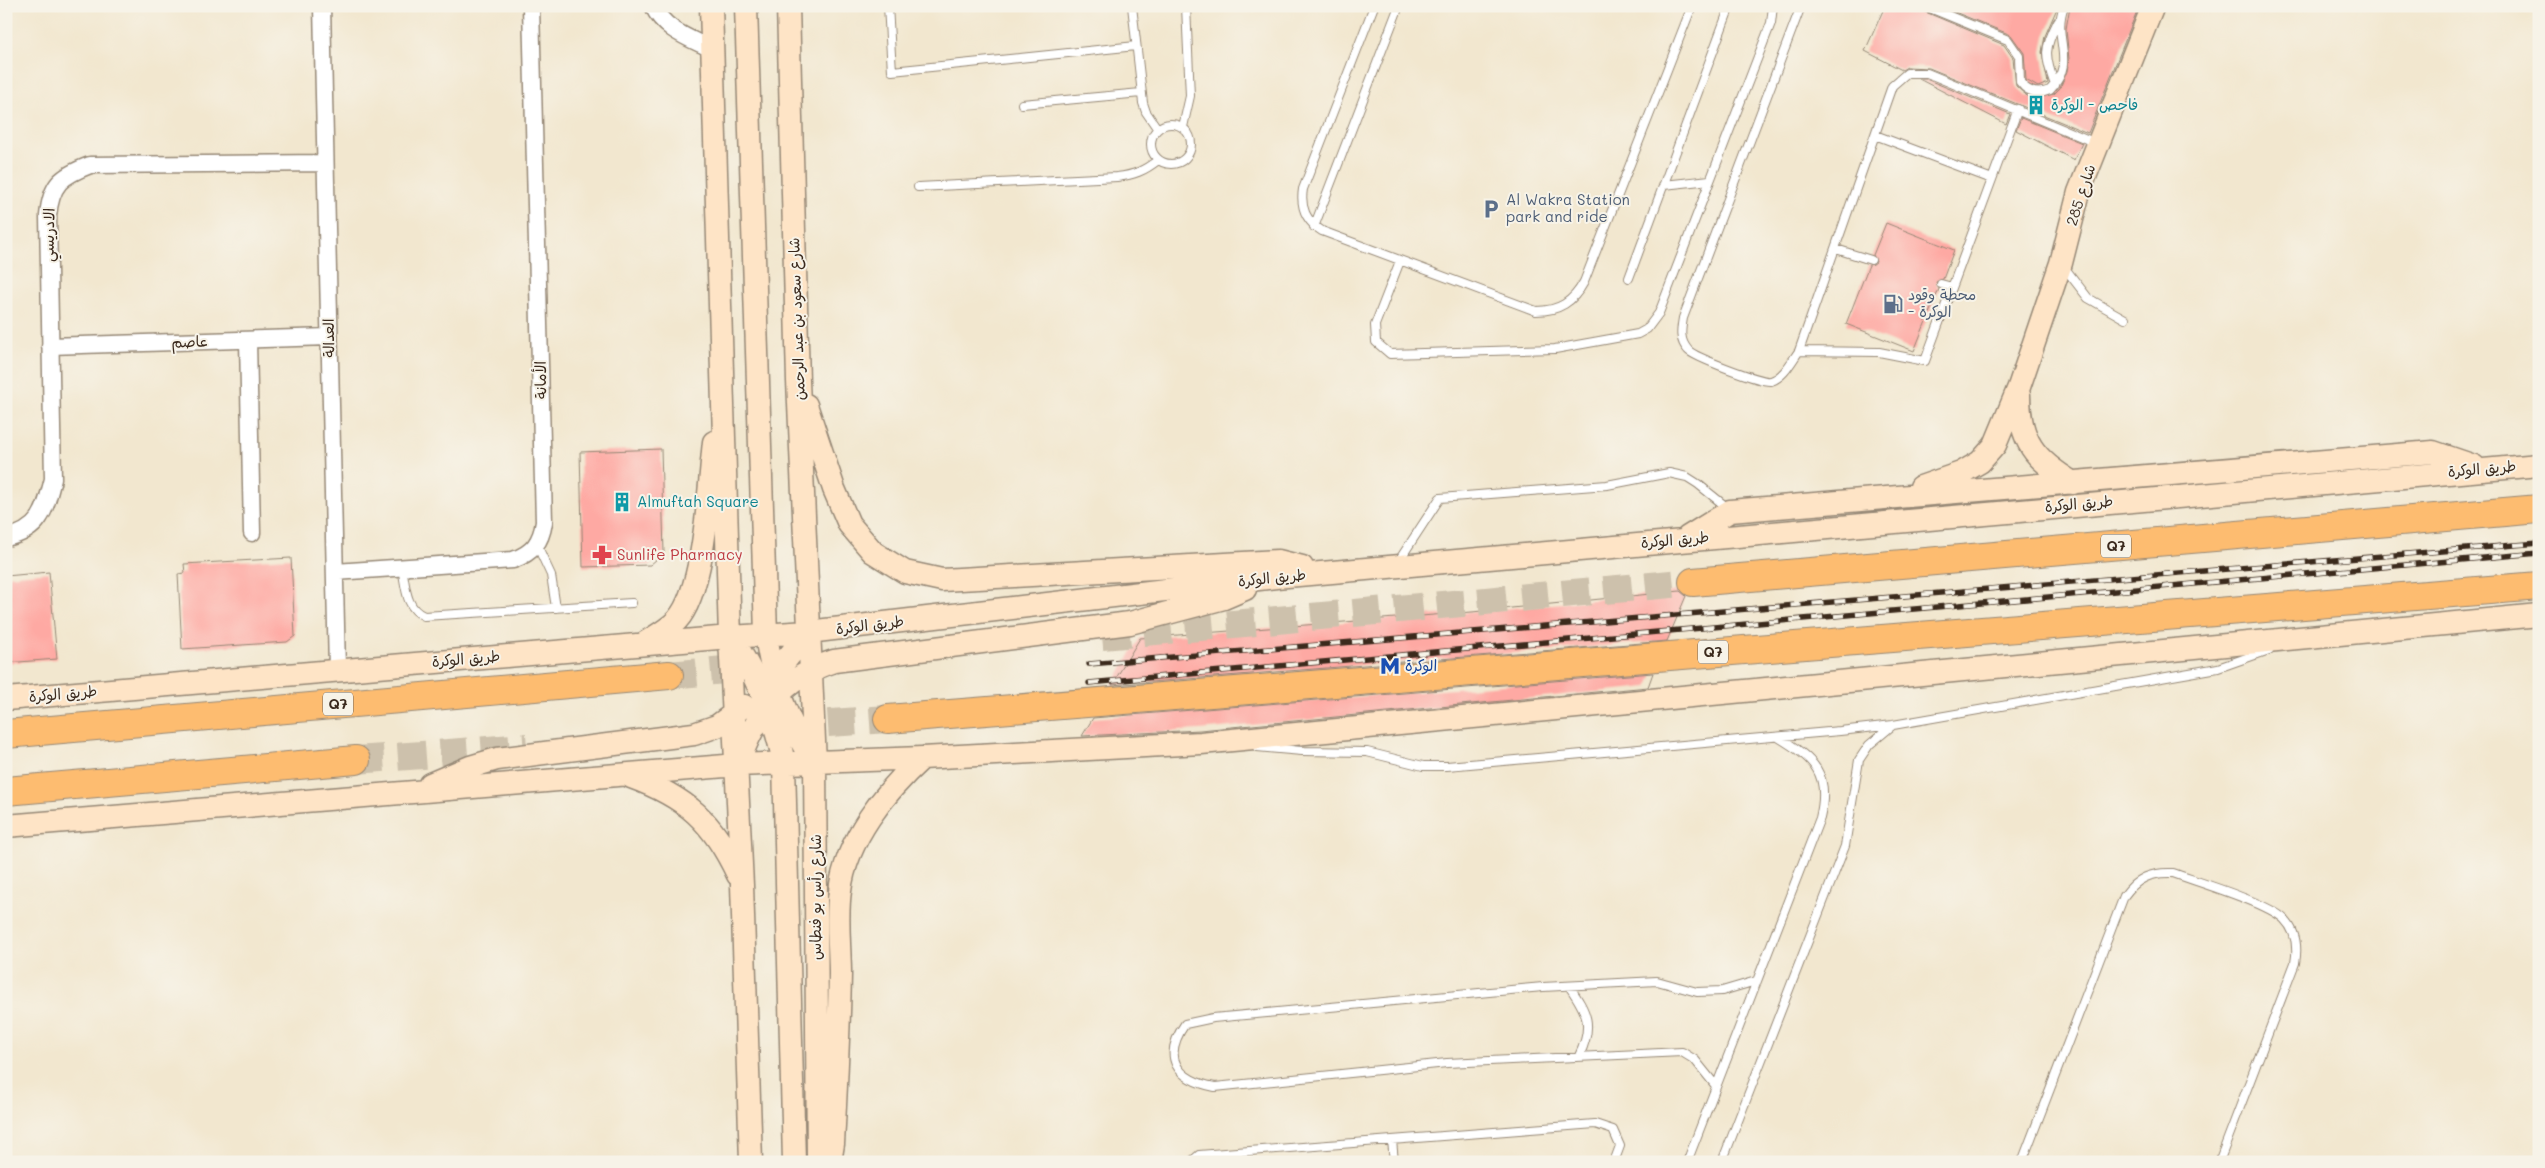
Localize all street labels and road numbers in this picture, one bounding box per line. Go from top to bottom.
street label: شارع 285 [2061,161,2100,228]
street label: الادريسي [38,208,62,262]
street label: شارع سعود بن عبد الرحمن [783,237,810,401]
street label: العدالة [318,318,338,358]
street label: عاصم [171,330,209,355]
street label: الأمانة [530,361,550,399]
street label: طريق الوكرة [2447,455,2517,481]
street label: طريق الوكرة [2044,490,2114,516]
street label: طريق الوكرة [1640,526,1710,552]
road number: Q7 [2101,534,2131,558]
street label: طريق الوكرة [1237,563,1307,591]
street label: طريق الوكرة [835,610,905,638]
road number: Q7 [1698,640,1728,664]
street label: طريق الوكرة [431,645,501,671]
street label: طريق الوكرة [28,680,98,706]
road number: Q7 [323,692,353,716]
street label: شارع رأس بو فنطاس [805,834,826,960]

